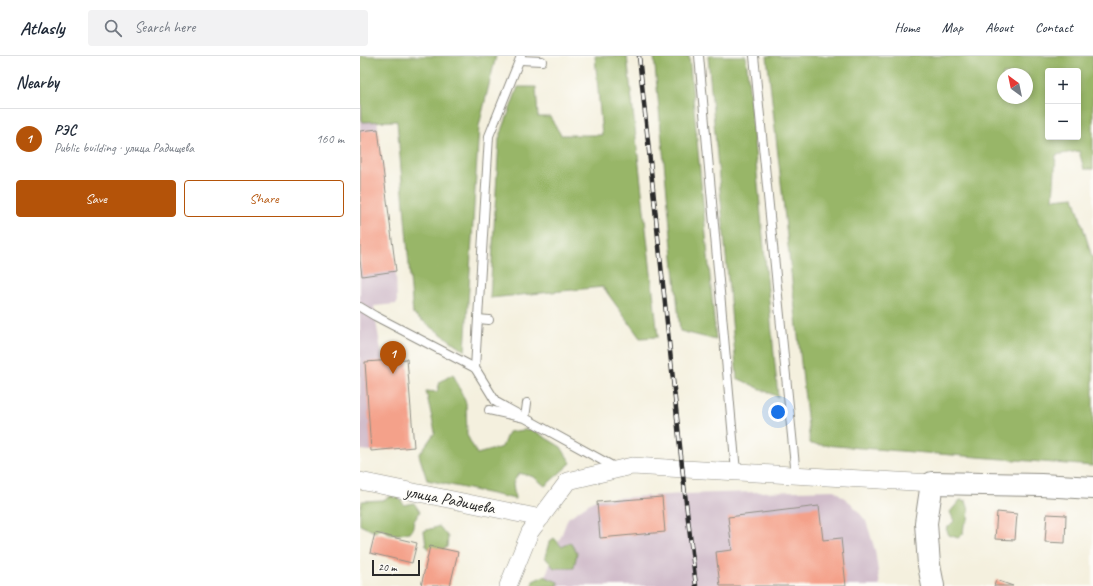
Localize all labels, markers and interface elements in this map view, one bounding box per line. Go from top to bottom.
search box [88,10,368,46]
text: Atlasly [20,16,64,40]
icon: search [102,17,124,39]
text: Search here [134,18,195,37]
text: Home [894,19,920,36]
text: Map [942,19,963,36]
text: About [985,19,1013,36]
text: Contact [1035,19,1073,36]
north arrow [997,68,1033,104]
map controls [1045,68,1081,140]
button: + [1045,68,1081,104]
text: Nearby [16,72,59,93]
button: − [1045,104,1081,140]
text: РЭС [54,121,76,140]
text: 1 [26,131,32,147]
text: 160 m [316,131,344,147]
text: Public building · улица Радищева [54,140,194,156]
button: Save [16,180,176,217]
button: Share [184,180,344,217]
pin: 1 [380,341,406,374]
your location [768,402,788,422]
street label: улица Радищева [402,480,498,519]
scale bar [372,558,420,577]
text: 20 m [378,560,397,574]

